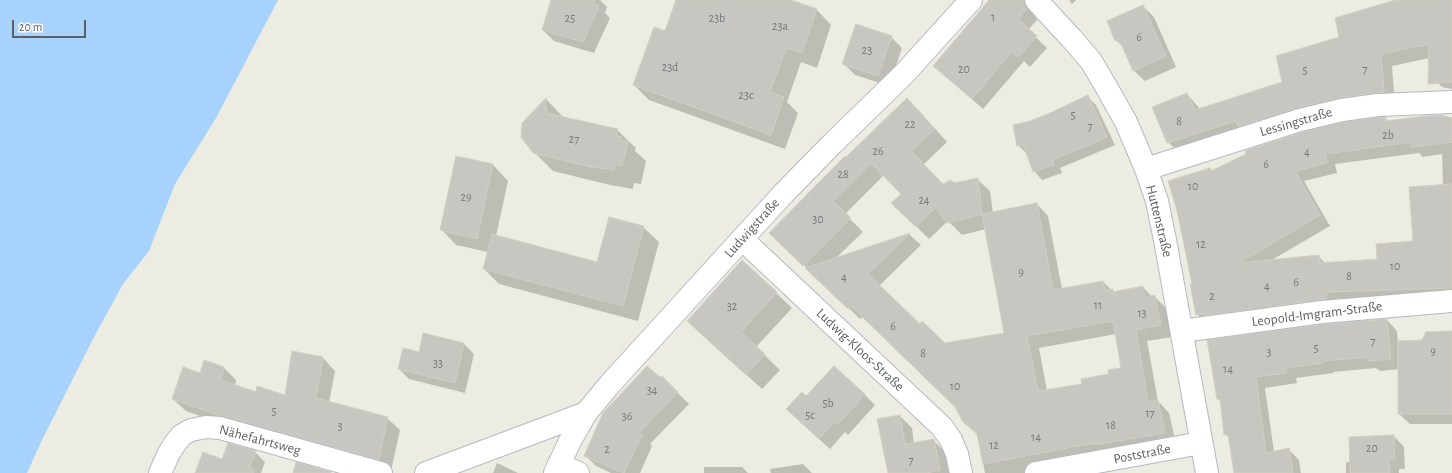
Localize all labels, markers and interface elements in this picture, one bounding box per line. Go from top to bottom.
house number: 1 [991,10,995,24]
house number: 25 [565,11,575,25]
house number: 23b [709,11,725,25]
scale bar [14,12,88,38]
house number: 23a [772,19,788,33]
text: 20 m [19,21,42,33]
house number: 6 [1136,30,1142,44]
house number: 23 [862,43,872,57]
house number: 23d [662,60,678,74]
house number: 20 [958,62,970,76]
house number: 7 [1362,62,1368,76]
house number: 5 [1302,63,1308,77]
house number: 23c [738,88,754,102]
street label: Lessingstraße [1258,104,1334,140]
house number: 5 [1070,108,1076,122]
house number: 8 [1176,114,1182,128]
house number: 22 [905,117,915,131]
house number: 7 [1087,119,1093,133]
house number: 2b [1382,128,1394,142]
house number: 27 [569,132,579,146]
house number: 26 [872,144,884,158]
house number: 4 [1304,145,1310,159]
house number: 6 [1263,157,1269,171]
house number: 28 [837,167,849,181]
house number: 10 [1188,179,1198,193]
street label: Huttenstraße [1142,183,1176,259]
house number: 29 [460,190,472,204]
house number: 24 [918,193,930,207]
street label: Ludwigstraße [721,195,783,261]
house number: 30 [812,212,824,226]
house number: 12 [1196,237,1206,251]
house number: 10 [1390,259,1400,273]
house number: 9 [1018,265,1024,279]
house number: 8 [1346,269,1352,283]
house number: 4 [841,270,847,284]
house number: 6 [1293,275,1299,289]
house number: 4 [1264,279,1270,293]
house number: 2 [1209,289,1215,303]
house number: 11 [1094,298,1102,312]
street label: Leopold-Imgram-Straße [1251,298,1383,330]
house number: 32 [727,299,737,313]
street label: Ludwig-Kloos-Straße [813,305,907,395]
house number: 13 [1137,306,1147,320]
house number: 6 [890,319,896,333]
house number: 7 [1370,334,1376,348]
house number: 5 [1313,341,1319,355]
house number: 9 [1430,344,1436,358]
house number: 3 [1267,345,1271,359]
house number: 8 [920,346,926,360]
house number: 33 [433,356,443,370]
house number: 14 [1223,362,1233,376]
house number: 10 [950,379,960,393]
house number: 34 [647,383,657,397]
house number: 5b [822,396,834,410]
house number: 5 [271,404,277,418]
house number: 17 [1145,406,1155,420]
house number: 5c [805,408,815,422]
house number: 36 [622,409,632,423]
house number: 18 [1106,418,1116,432]
house number: 3 [338,419,342,433]
street label: Nähefahrtsweg [217,421,303,459]
house number: 14 [1031,430,1041,444]
house number: 12 [989,438,999,452]
street label: Poststraße [1112,440,1172,468]
house number: 20 [1366,441,1378,455]
house number: 2 [604,442,610,456]
house number: 7 [908,453,914,467]

